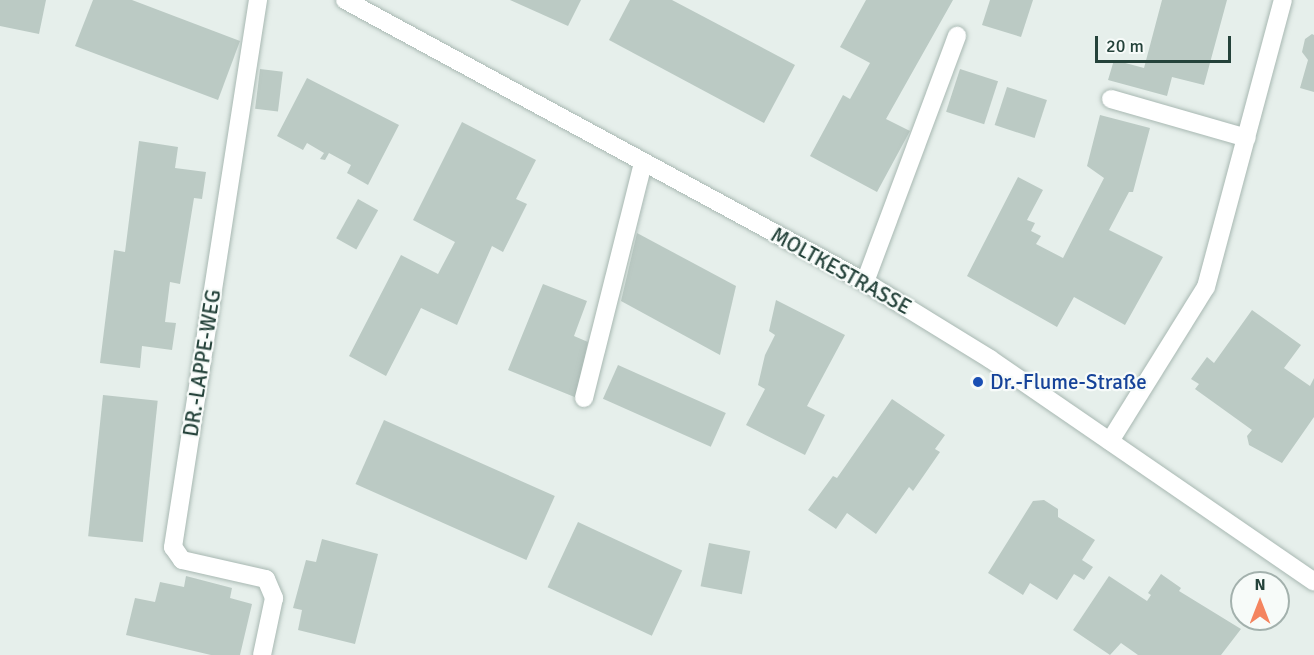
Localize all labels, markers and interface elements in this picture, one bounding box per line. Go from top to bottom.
scale bar [1098,24,1234,62]
text: 20 m [1106,35,1144,57]
street label: MOLTKESTRASSE [767,222,915,320]
street label: DR.-LAPPE-WEG [178,288,226,438]
place label: Dr.-Flume-Straße [990,369,1147,395]
marker: Dr.-Flume-Straße [971,375,985,389]
north arrow [1230,571,1290,631]
text: N [1254,575,1266,595]

